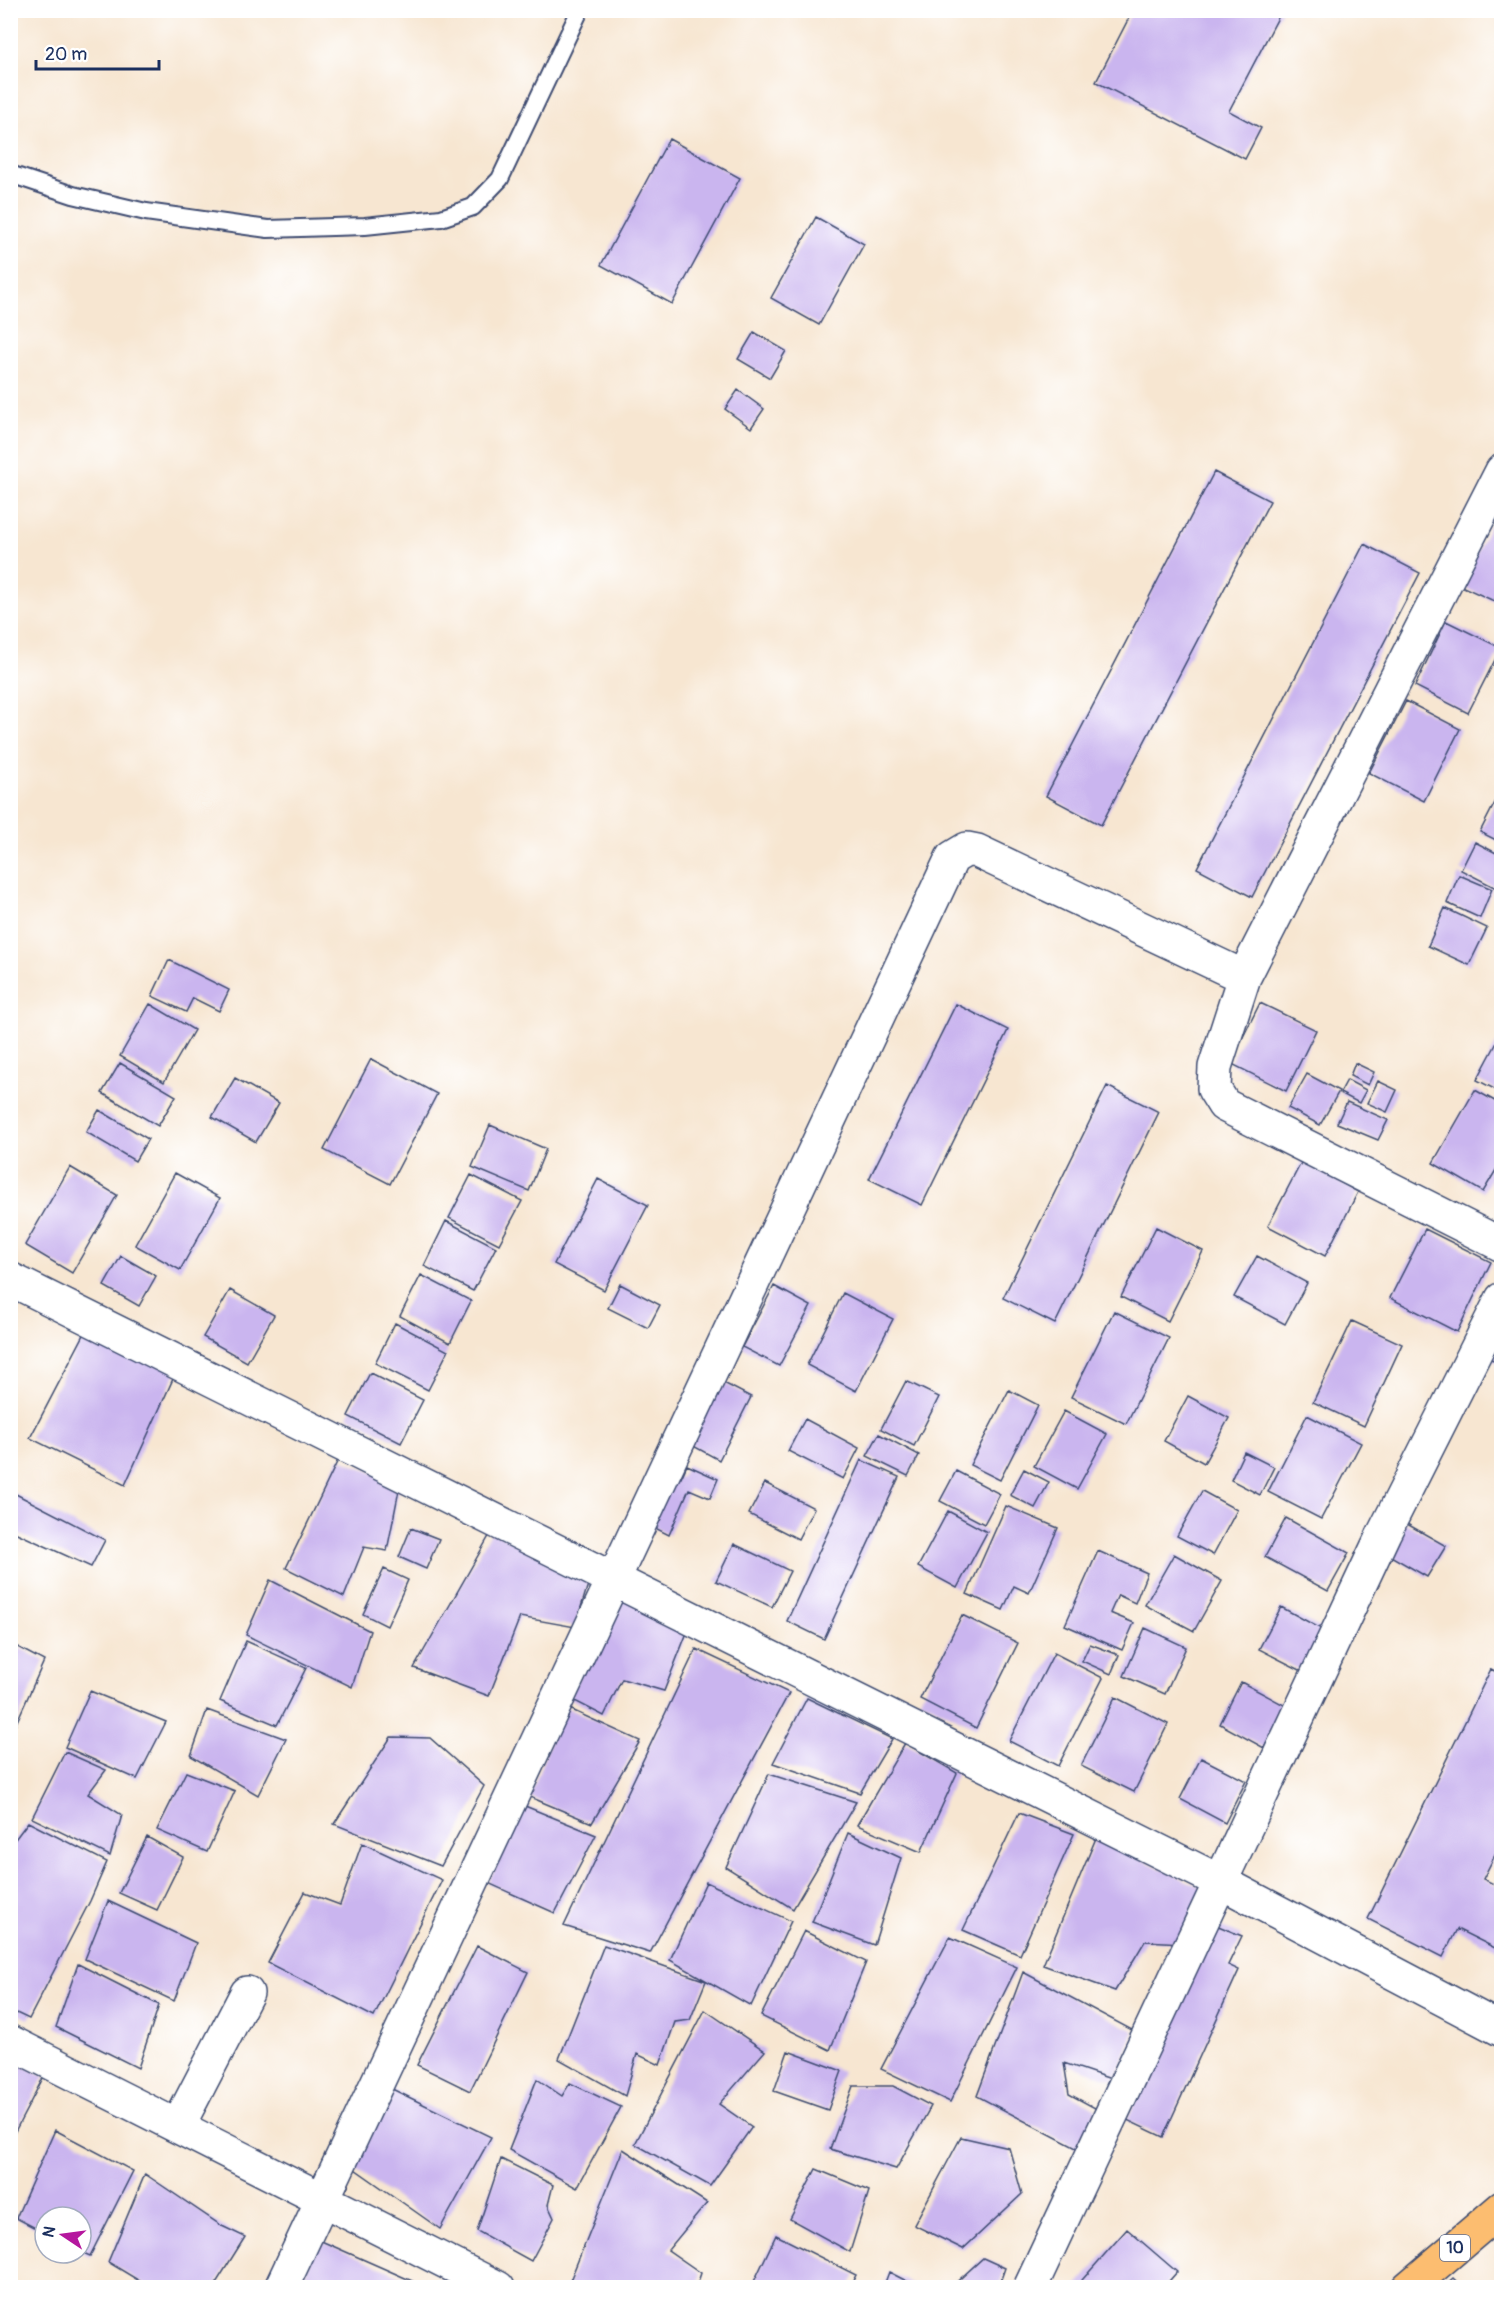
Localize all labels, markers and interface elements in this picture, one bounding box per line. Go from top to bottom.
scale bar [36,33,159,71]
text: 20 m [45,43,87,66]
north arrow [33,2205,93,2265]
text: N [38,2224,60,2239]
road number: 10 [1440,2235,1470,2261]

